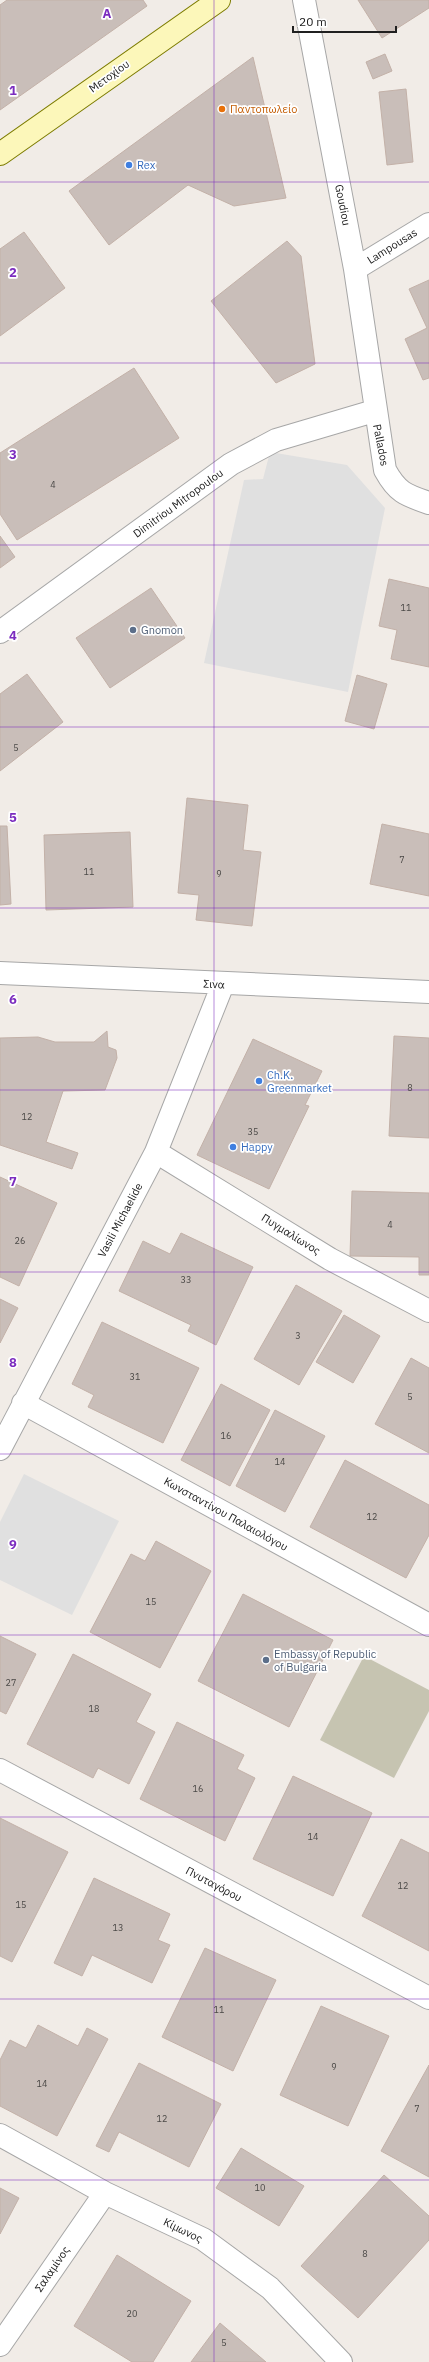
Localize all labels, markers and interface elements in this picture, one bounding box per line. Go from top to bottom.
text: A [103,5,112,22]
scale bar [293,8,396,34]
text: 20 m [299,14,327,29]
street label: Μετοχίου [86,57,132,95]
text: 1 [9,82,17,99]
place label: Παντοπωλείο [230,102,297,116]
marker: Παντοπωλείο [217,104,227,114]
place label: Rex [137,158,156,172]
marker: Rex [124,160,134,170]
street label: Goudiou [332,183,354,227]
street label: Lampousas [364,225,420,267]
text: 2 [9,264,17,281]
street label: Pallados [370,423,392,467]
text: 3 [9,446,17,463]
street label: Dimitriou Mitropoulou [130,466,226,540]
house number: 4 [50,479,56,490]
house number: 11 [401,602,411,613]
place label: Gnomon [141,623,183,637]
marker: Gnomon [128,625,138,635]
text: 4 [9,627,17,644]
house number: 5 [13,742,19,753]
text: 5 [9,809,17,826]
house number: 7 [399,854,405,865]
house number: 11 [84,866,94,877]
house number: 9 [216,868,222,879]
street label: Σινα [203,976,225,992]
text: 6 [9,991,17,1008]
place label: Ch.K. Greenmarket [267,1068,332,1095]
marker: Ch.K. Greenmarket [254,1076,264,1086]
house number: 8 [407,1082,413,1093]
house number: 12 [22,1111,32,1122]
house number: 35 [248,1126,258,1137]
place label: Happy [241,1140,273,1154]
marker: Happy [228,1142,238,1152]
text: 7 [9,1173,17,1190]
street label: Vasili Michaelide [95,1180,145,1260]
street label: Πυγμαλίωνος [259,1210,323,1258]
house number: 4 [387,1219,393,1230]
house number: 26 [15,1235,25,1246]
house number: 33 [181,1274,191,1285]
house number: 3 [295,1330,301,1341]
text: 8 [9,1354,17,1371]
house number: 31 [130,1371,140,1382]
house number: 5 [407,1391,413,1402]
house number: 16 [221,1430,231,1441]
house number: 14 [275,1456,285,1467]
street label: Κωνσταντίνου Παλαιολόγου [161,1474,291,1554]
house number: 12 [367,1511,377,1522]
text: 9 [9,1536,17,1553]
house number: 15 [146,1596,156,1607]
place label: Embassy of Republic of Bulgaria [274,1647,377,1674]
marker: Embassy of Republic of Bulgaria [261,1655,271,1665]
house number: 27 [6,1677,16,1688]
house number: 18 [89,1703,99,1714]
house number: 16 [193,1783,203,1794]
house number: 14 [308,1831,318,1842]
street label: Πνυταγόρου [183,1863,245,1905]
house number: 12 [398,1880,408,1891]
house number: 15 [16,1899,26,1910]
house number: 13 [113,1922,123,1933]
house number: 11 [214,2004,224,2015]
house number: 9 [331,2061,337,2072]
house number: 14 [37,2078,47,2089]
house number: 7 [414,2103,420,2114]
house number: 12 [157,2113,167,2124]
house number: 10 [255,2182,265,2193]
street label: Κίμωνος [161,2215,205,2245]
street label: Σαλαμίνος [32,2243,72,2295]
house number: 8 [362,2248,368,2259]
house number: 20 [127,2308,137,2319]
house number: 5 [221,2337,227,2348]

